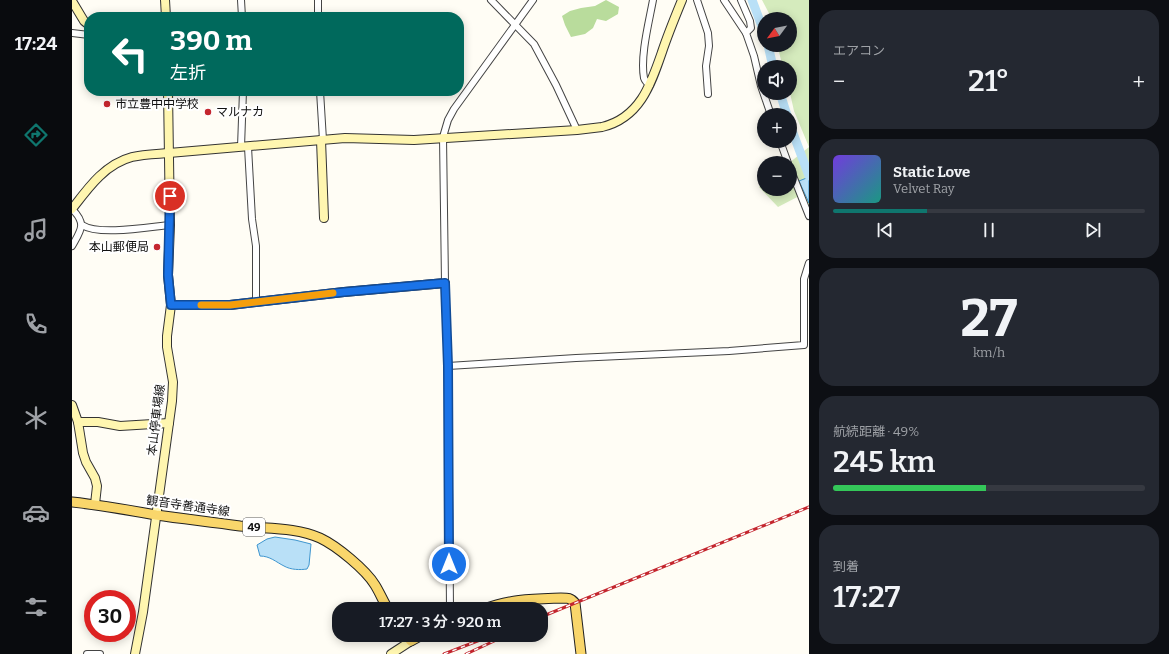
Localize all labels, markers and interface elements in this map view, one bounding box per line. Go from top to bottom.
north arrow [757,12,797,52]
map controls [757,12,797,196]
text: 390 m [170,24,252,57]
icon: left [104,28,156,80]
text: 17:24 [15,33,57,55]
text: エアコン [833,43,885,58]
button: sound [757,60,797,100]
text: 左折 [170,62,206,84]
text: 21° [968,63,1009,99]
text: − [833,68,845,95]
text: + [1132,68,1145,95]
place label: 市立豊中中学校 [115,97,199,111]
marker: 市立豊中中学校 [102,99,112,109]
place label: マルナカ [216,105,264,119]
marker: マルナカ [203,107,213,117]
button: + [757,108,797,148]
icon: directions [22,121,50,149]
button: − [757,156,797,196]
text: Static Love [893,163,970,181]
pin [153,179,187,213]
text: Velvet Ray [893,181,955,196]
icon: arrive [159,185,181,207]
icon: music [22,216,50,244]
icon: previous [874,219,896,241]
icon: pause [978,219,1000,241]
icon: next [1082,219,1104,241]
place label: 本山郵便局 [89,240,149,254]
marker: 本山郵便局 [152,242,162,252]
text: 27 [961,287,1018,350]
icon: phone [22,310,50,338]
text: km/h [973,345,1005,360]
street label: 本山停車場線 [145,383,167,457]
icon: climate [22,404,50,432]
text: 航続距離 · 49% [833,424,919,439]
text: 245 km [833,444,935,480]
street label: 観音寺善通寺線 [145,493,231,519]
icon: car [22,499,50,527]
road number: 49 [243,518,265,536]
position arrow [428,543,470,585]
text: 到着 [833,559,859,574]
text: 17:27 [833,579,900,615]
speed limit sign: 30 [84,590,136,642]
icon: filters [22,593,50,621]
text: 17:27 · 3 分 · 920 m [379,613,501,631]

